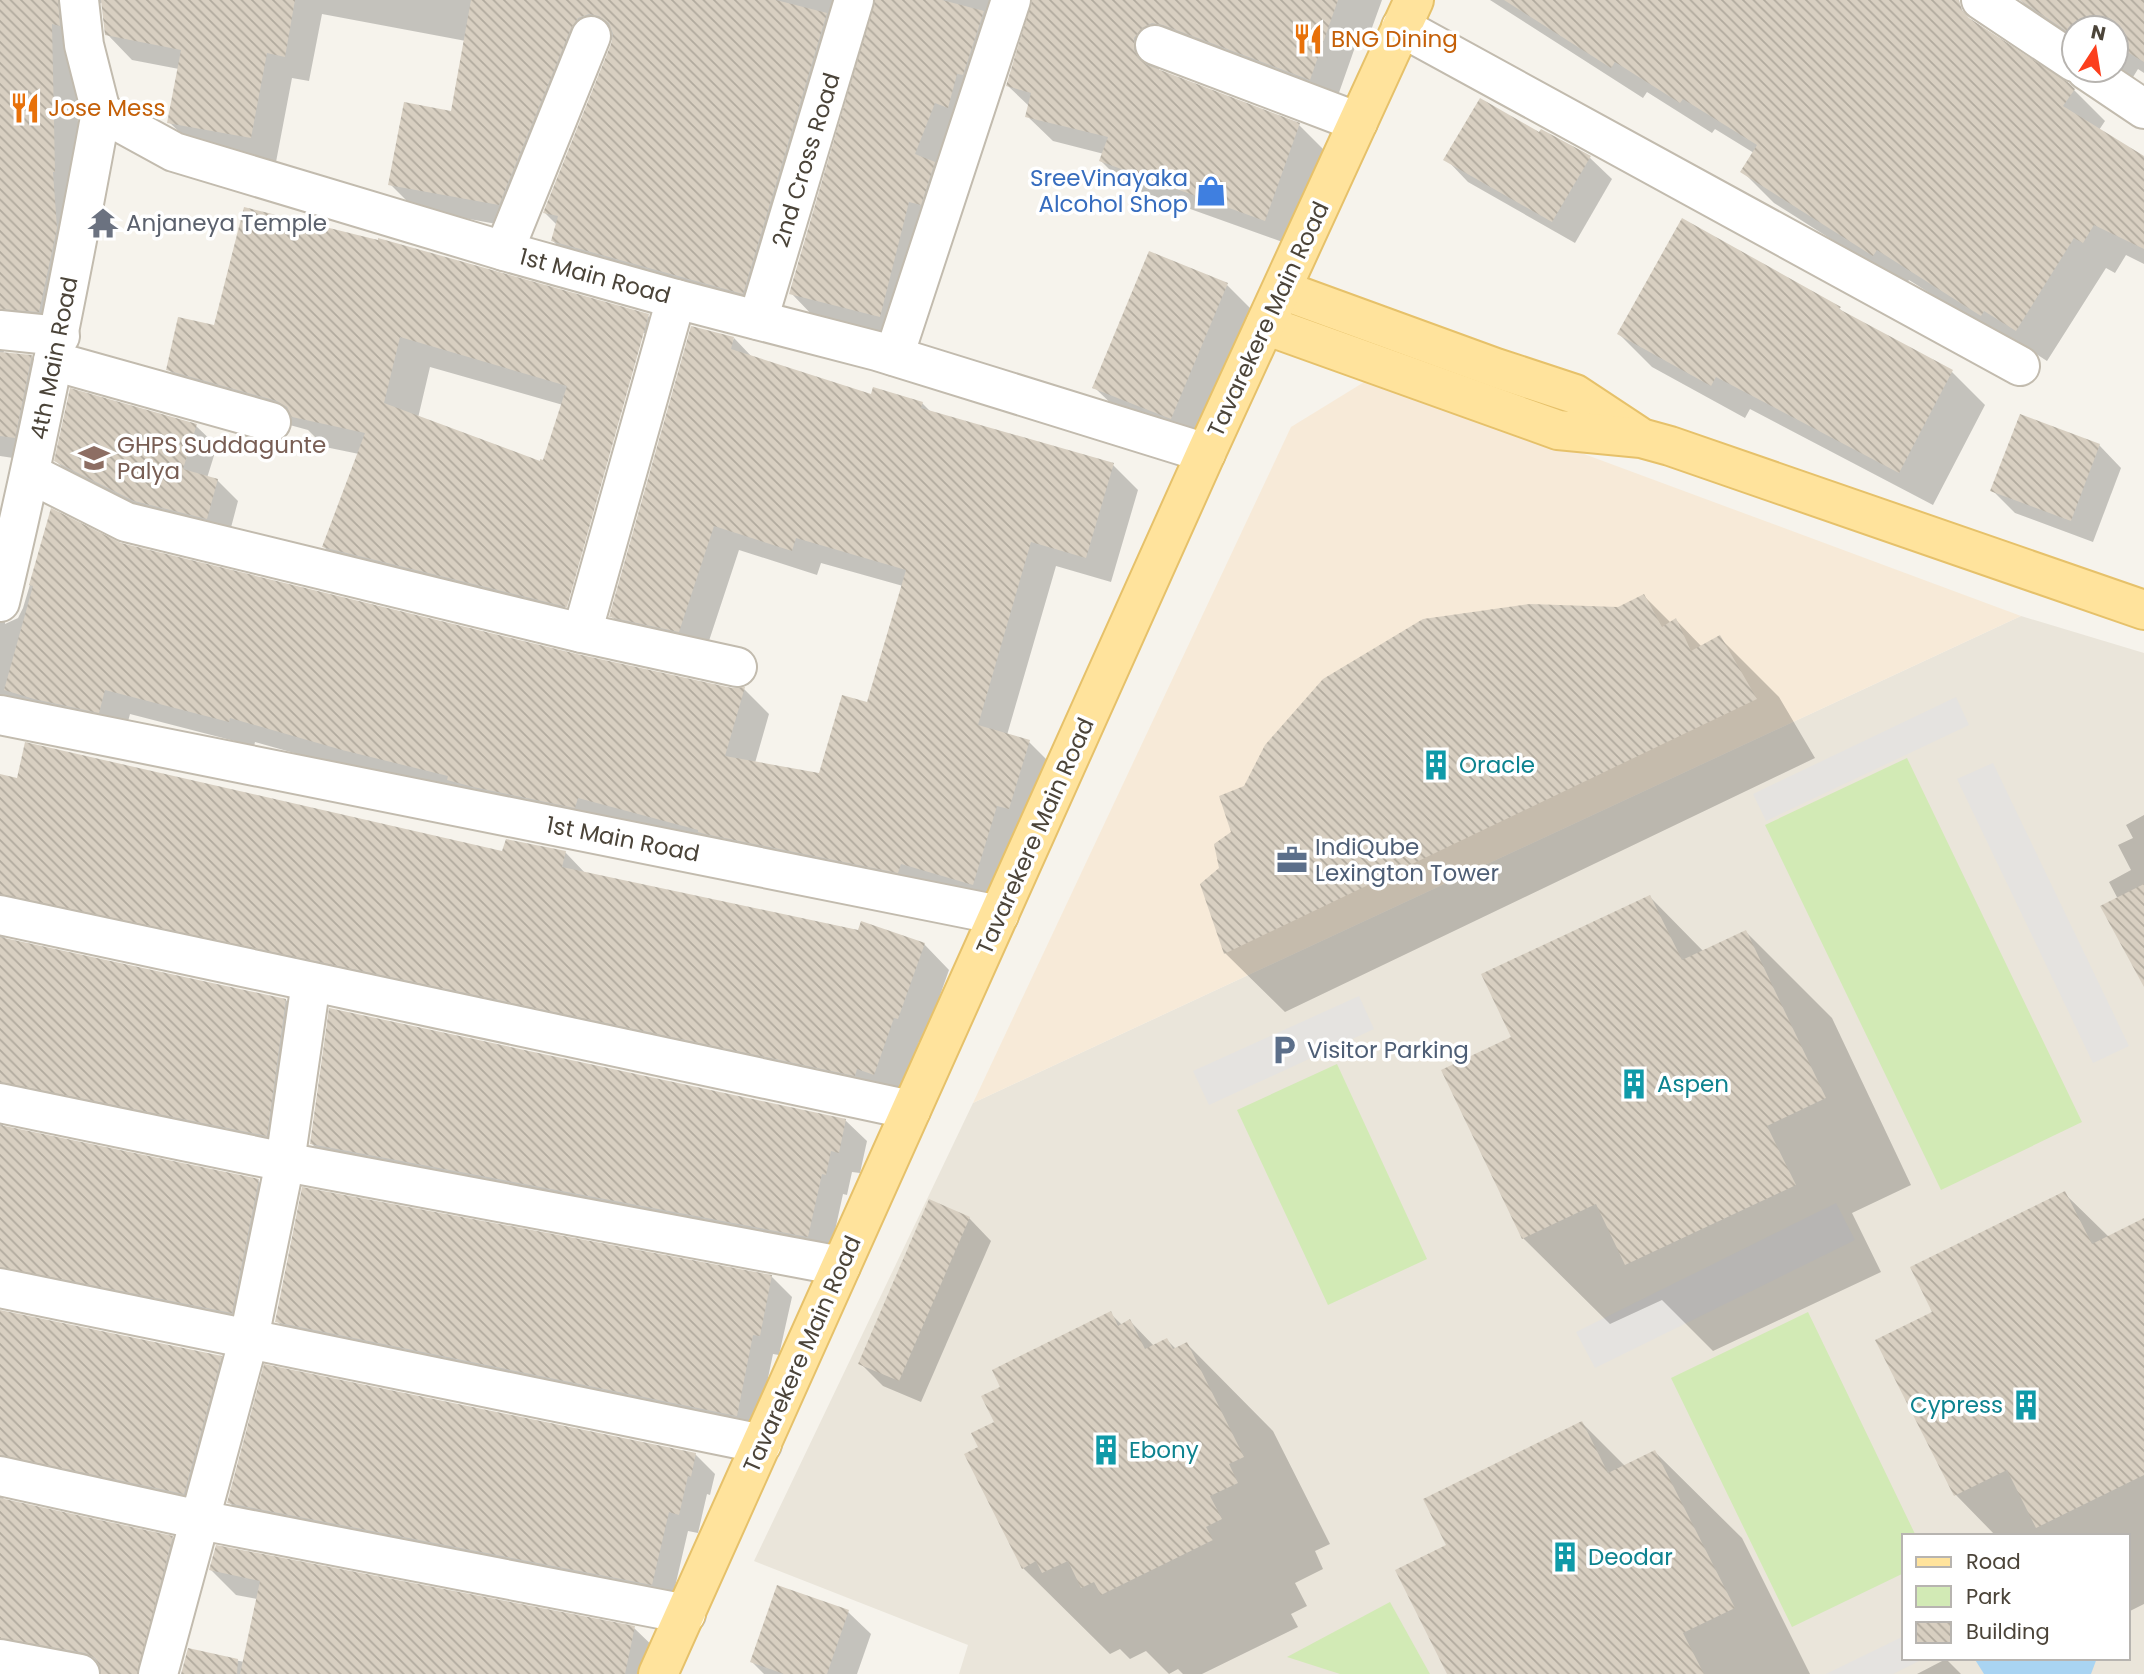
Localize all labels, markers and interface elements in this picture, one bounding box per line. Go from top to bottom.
north arrow [2060,14,2130,84]
text: N [2089,18,2108,48]
restaurant icon: BNG Dining [1291,22,1325,56]
place label: BNG Dining [1331,23,1458,55]
street label: 2nd Cross Road [764,69,848,251]
restaurant icon: Jose Mess [8,91,42,125]
place label: Jose Mess [48,92,165,124]
place label: SreeVinayaka Alcohol Shop [1030,162,1188,220]
shop icon: SreeVinayaka Alcohol Shop [1194,174,1228,208]
street label: Tavarekere Main Road [1199,196,1337,442]
temple icon: Anjaneya Temple [86,206,120,240]
place label: Anjaneya Temple [126,207,327,239]
street label: 1st Main Road [516,240,674,312]
street label: 4th Main Road [23,274,85,442]
place label: GHPS Suddagunte Palya [117,429,326,487]
school or university icon: GHPS Suddagunte Palya [77,441,111,475]
street label: Tavarekere Main Road [968,713,1102,959]
building icon: Oracle [1419,748,1453,782]
place label: Oracle [1459,749,1535,781]
street label: 1st Main Road [544,808,702,870]
place label: IndiQube Lexington Tower [1315,831,1499,889]
office icon: IndiQube Lexington Tower [1275,843,1309,877]
parking icon: Visitor Parking [1267,1033,1301,1067]
place label: Visitor Parking [1307,1034,1469,1066]
building icon: Aspen [1617,1067,1651,1101]
place label: Aspen [1657,1068,1729,1100]
street label: Tavarekere Main Road [735,1231,869,1477]
building icon: Cypress [2009,1388,2043,1422]
place label: Cypress [1910,1389,2003,1421]
building icon: Ebony [1089,1433,1123,1467]
place label: Ebony [1129,1434,1199,1466]
legend [1902,1534,2130,1660]
building icon: Deodar [1548,1540,1582,1574]
place label: Deodar [1588,1541,1673,1573]
text: Road [1966,1547,2021,1576]
text: Park [1966,1582,2011,1611]
text: Building [1966,1617,2050,1646]

